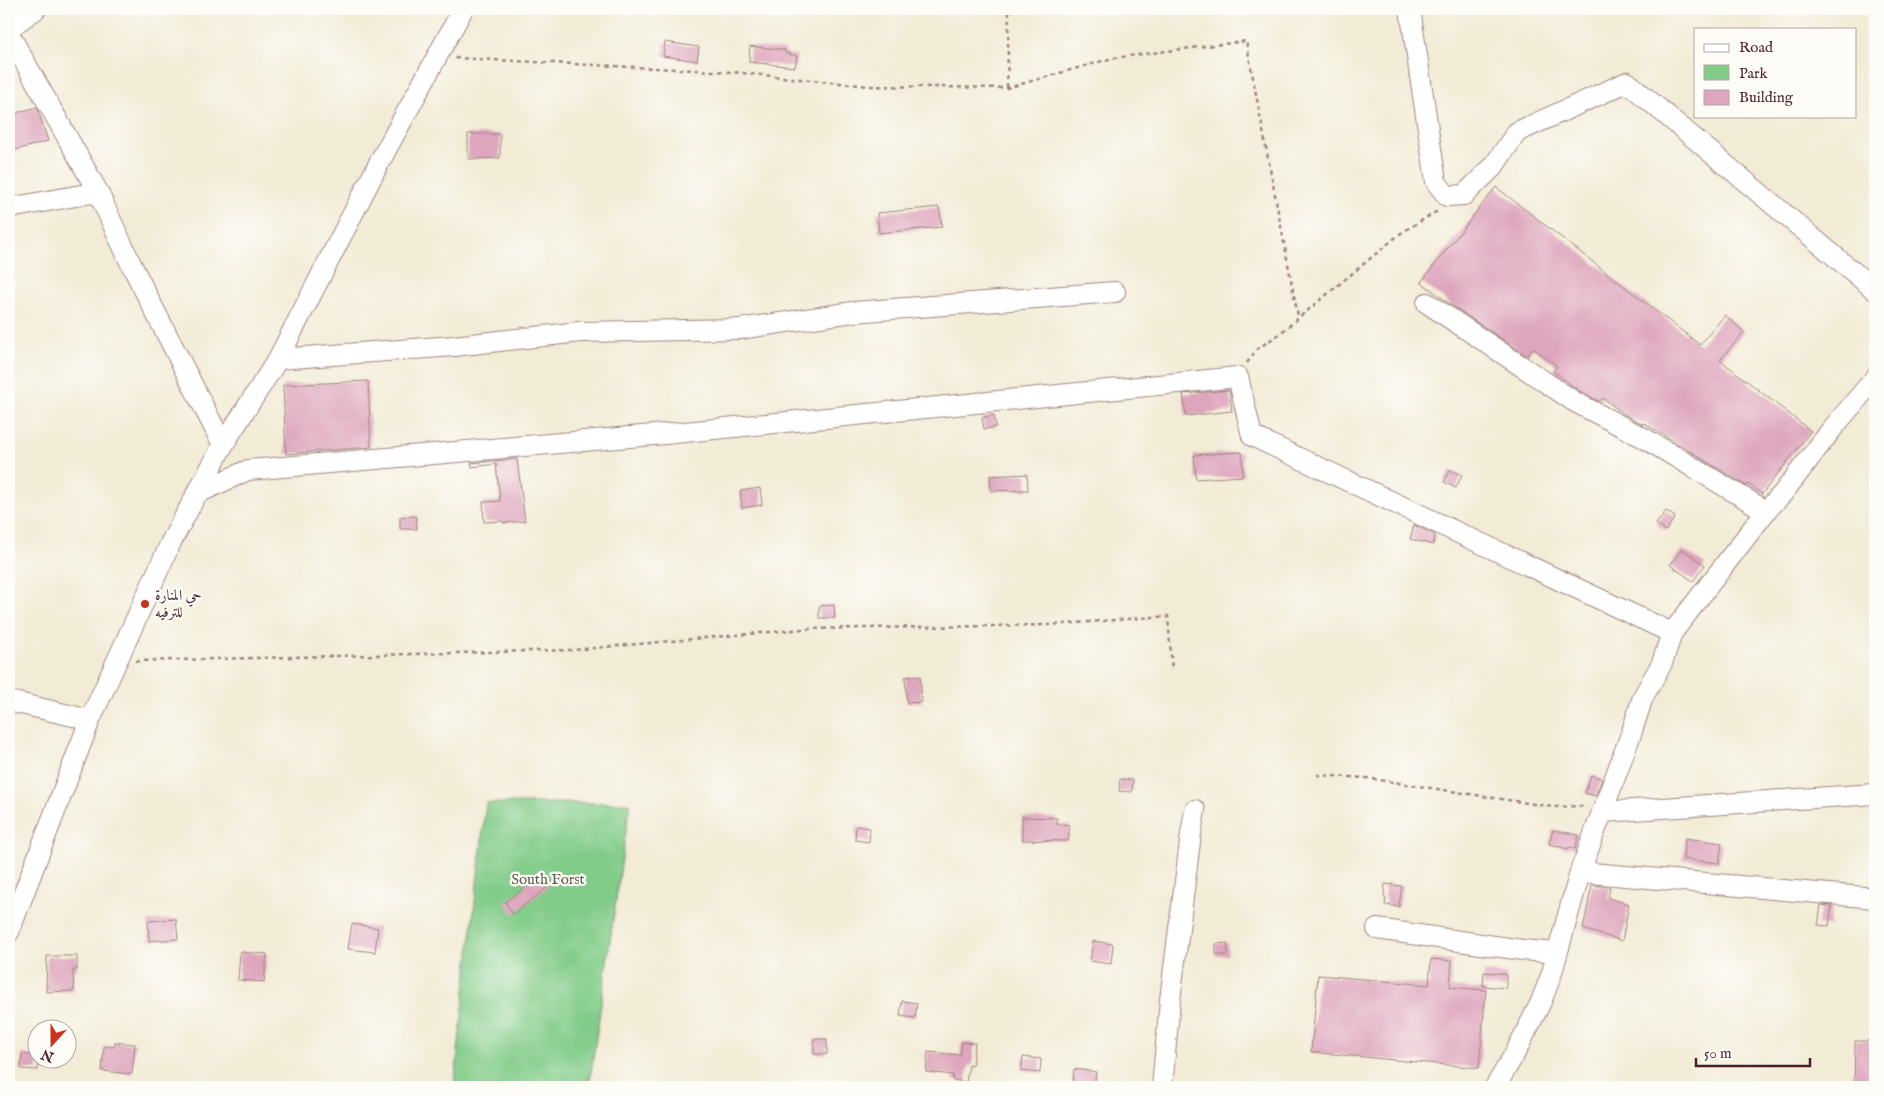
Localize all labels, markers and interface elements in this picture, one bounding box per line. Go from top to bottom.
legend [1694,28,1856,118]
text: Road [1739,38,1774,57]
text: Park [1739,64,1769,83]
text: Building [1739,88,1794,107]
place label: حي المنارة للترفيه [155,586,202,622]
marker: حي المنارة للترفيه [139,598,151,610]
park label: South Forst [511,870,585,889]
north arrow [28,1018,78,1068]
scale bar [1696,1036,1810,1068]
text: 50 m [1704,1044,1732,1063]
text: N [39,1045,58,1066]

